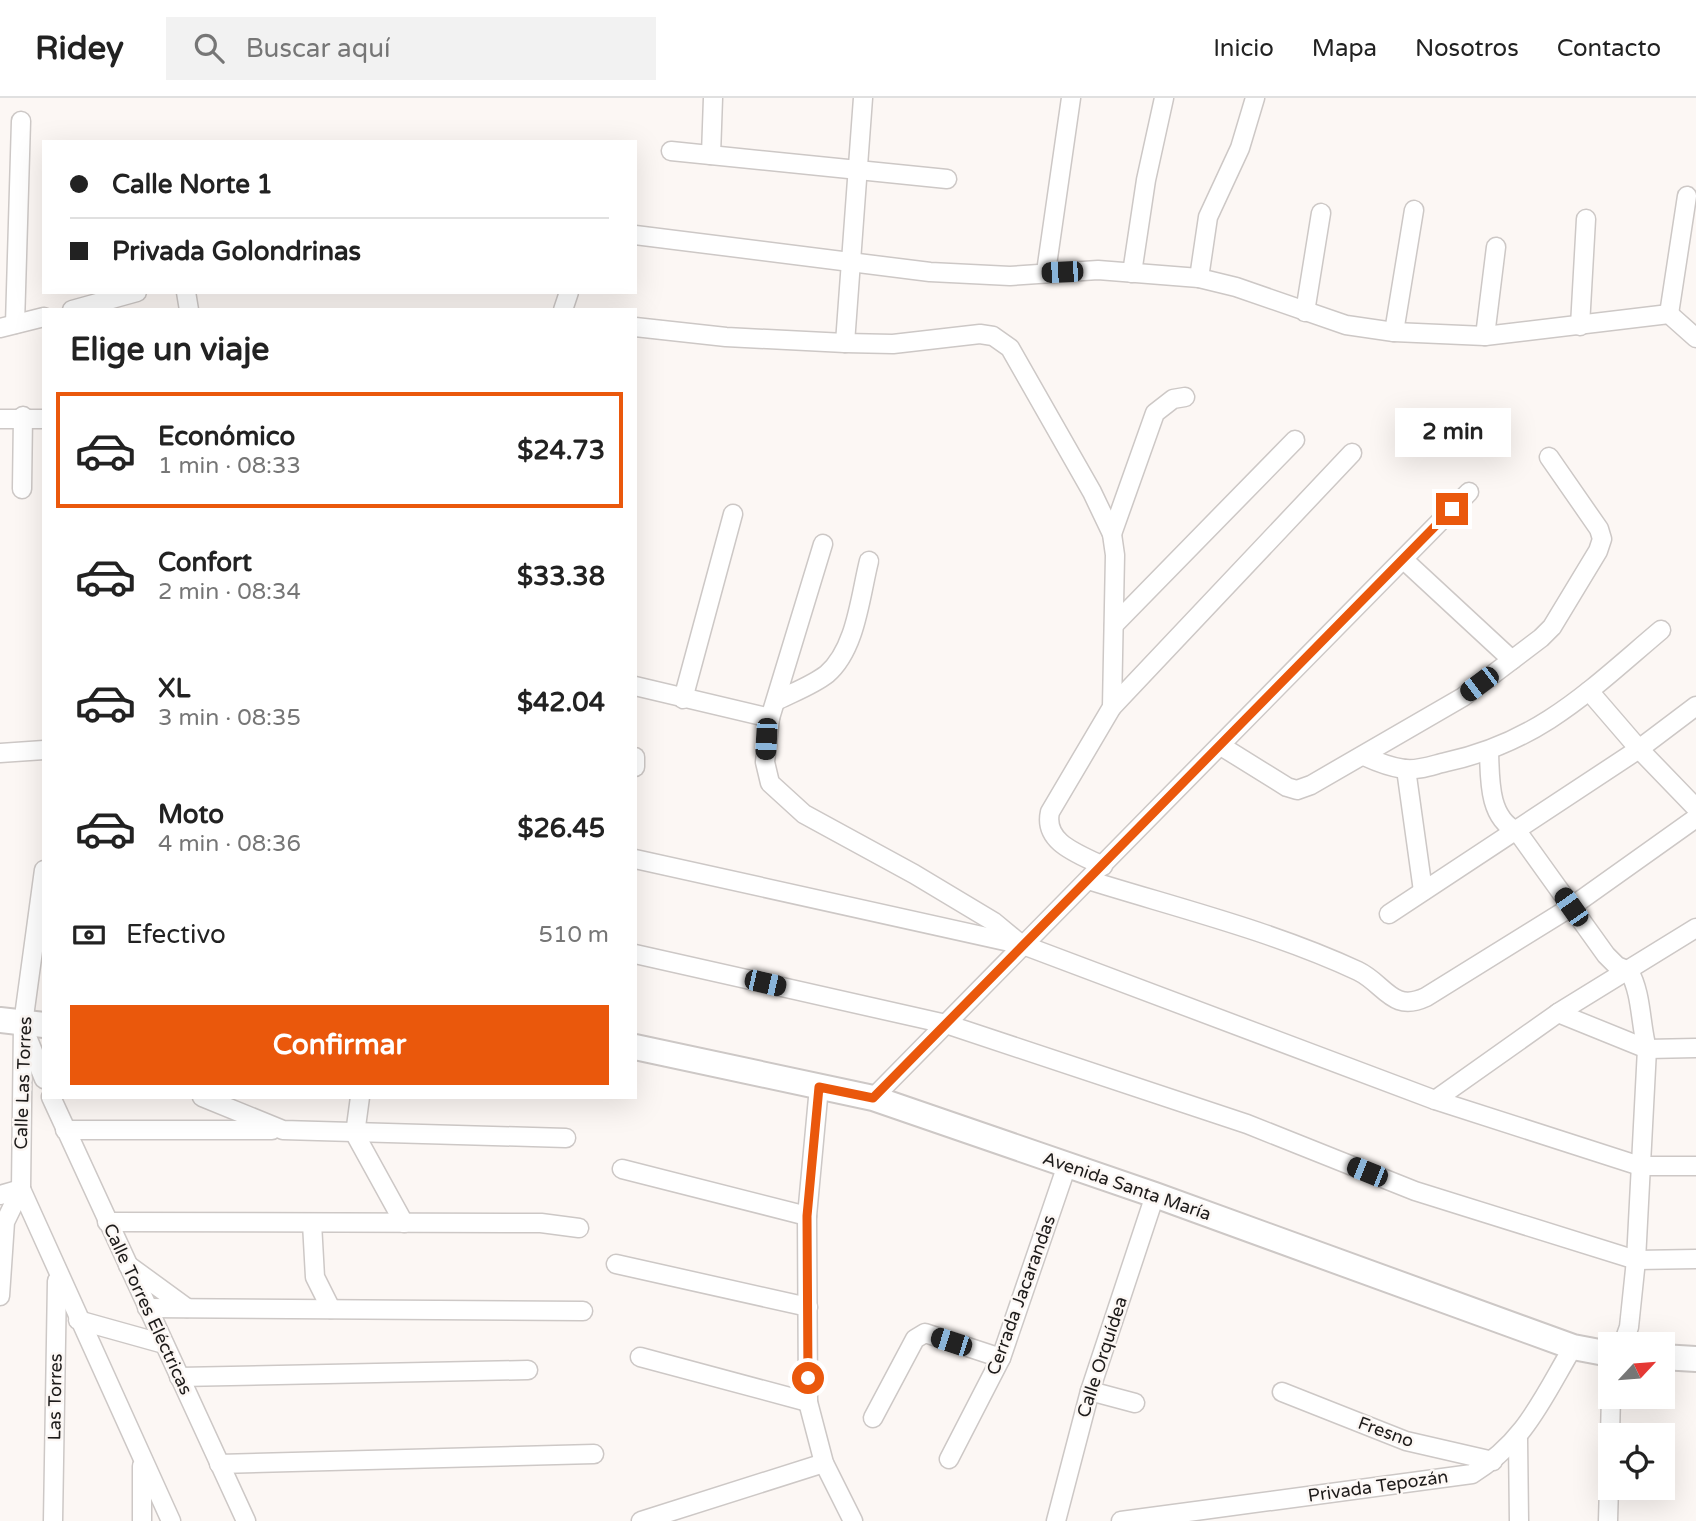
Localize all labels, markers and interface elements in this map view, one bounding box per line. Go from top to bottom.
search box [166,17,656,80]
text: Ridey [35,29,124,68]
icon: search [190,29,228,67]
text: Buscar aquí [246,33,390,64]
text: Inicio [1213,34,1274,63]
text: Mapa [1312,34,1377,63]
text: Nosotros [1415,34,1519,63]
text: Contacto [1557,34,1661,63]
text: Calle Norte 1 [112,169,273,200]
text: Privada Golondrinas [112,236,361,267]
car [1041,261,1084,283]
text: Elige un viaje [70,331,269,369]
callout: 2 min [1394,408,1510,456]
text: 2 min [1422,418,1484,446]
icon: car [74,419,137,482]
text: Económico [158,421,295,452]
text: $24.73 [517,435,605,466]
text: 1 min · 08:33 [158,452,301,480]
route end [1436,493,1468,525]
icon: car [74,545,137,608]
text: Confort [158,547,252,578]
text: $33.38 [517,561,605,592]
text: 2 min · 08:34 [158,578,301,606]
car [1456,663,1503,705]
icon: car [74,671,137,734]
text: XL [158,673,190,704]
text: $42.04 [517,687,605,718]
text: 3 min · 08:35 [158,704,301,732]
car [755,717,778,761]
icon: car [74,797,137,860]
text: Moto [158,799,224,830]
text: $26.45 [517,813,605,844]
text: 4 min · 08:36 [158,830,301,858]
car [1551,884,1592,930]
icon: cash [70,916,108,954]
text: Efectivo [126,919,226,950]
text: 510 m [539,921,609,949]
car [743,968,788,998]
button: Confirmar [70,1005,609,1085]
street label: Calle Las Torres [10,1016,36,1150]
street label: Avenida Santa María [1040,1147,1214,1225]
car [1344,1154,1391,1190]
street label: Cerrada Jacarandas [982,1212,1060,1378]
street label: Calle Torres Eléctricas [99,1220,197,1398]
street label: Calle Orquídea [1072,1294,1132,1420]
car [928,1326,975,1358]
north arrow [1598,1332,1675,1409]
map controls [1598,1332,1675,1500]
street label: Las Torres [43,1353,67,1441]
route start [792,1362,824,1394]
street label: Fresno [1355,1412,1417,1452]
button: locate [1598,1423,1675,1500]
street label: Privada Tepozán [1306,1465,1450,1507]

